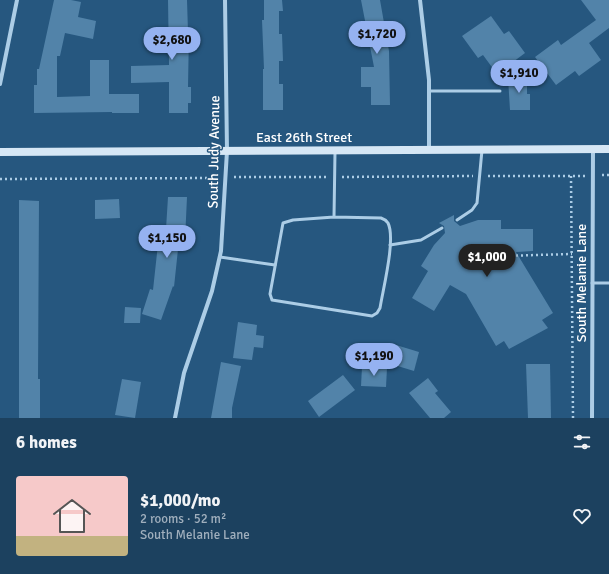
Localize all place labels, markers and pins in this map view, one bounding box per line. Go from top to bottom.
pin: $1,720 [344,21,410,55]
pin: $2,680 [139,27,205,61]
pin: $1,910 [486,60,552,94]
pin: $1,150 [134,225,200,259]
pin: $1,000 [454,244,520,278]
pin: $1,190 [341,343,407,377]

